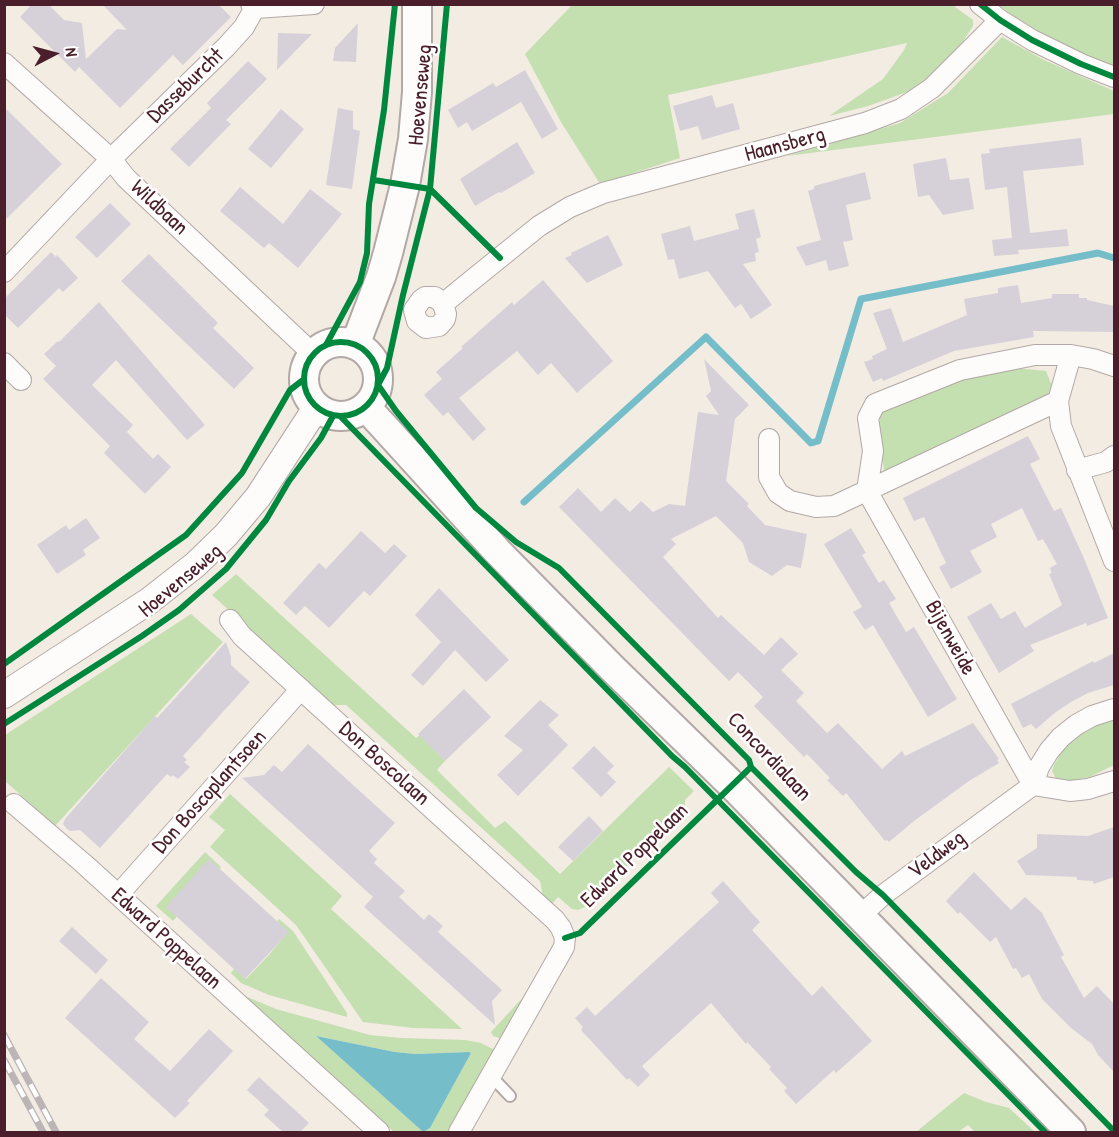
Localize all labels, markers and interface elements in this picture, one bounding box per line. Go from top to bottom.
north arrow [24,24,84,84]
street label: Dasseburcht [142,43,230,129]
street label: Hoevenseweg [403,43,439,147]
text: N [61,47,83,57]
street label: Haansberg [742,122,828,168]
street label: Wildbaan [125,175,193,241]
street label: Hoevenseweg [134,538,228,624]
street label: Bijenweide [919,596,981,680]
street label: Concordialaan [721,707,817,807]
street label: Don Boscolaan [333,716,435,812]
street label: Don Boscoplantsoen [147,725,273,859]
street label: Edward Poppelaan [576,798,694,914]
street label: Veldweg [903,825,971,885]
street label: Edward Poppelaan [105,883,227,995]

